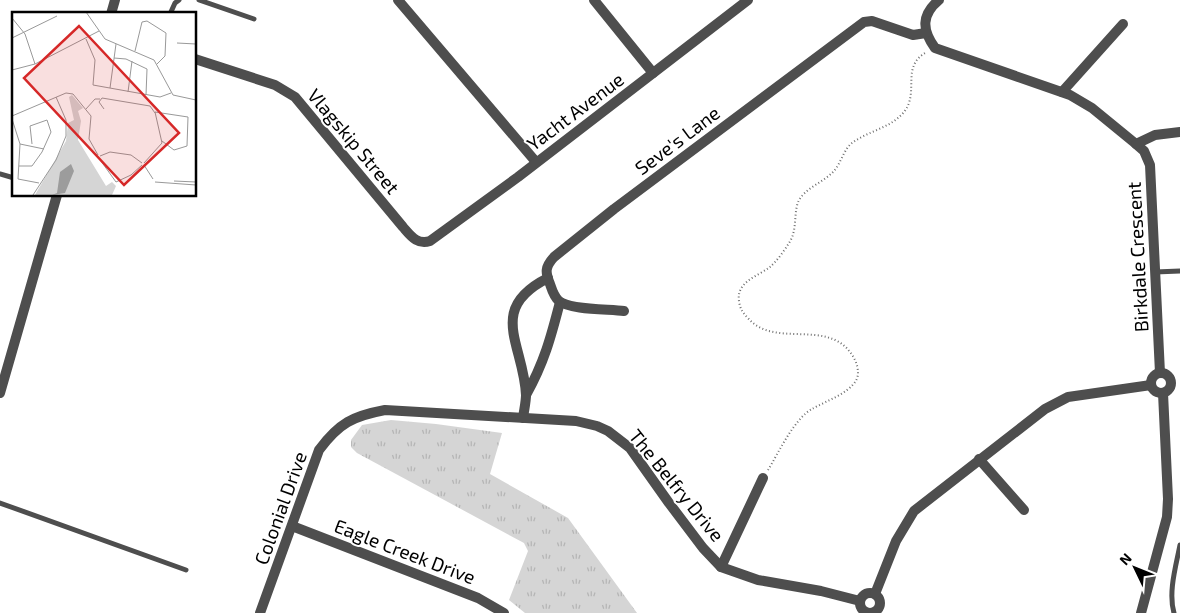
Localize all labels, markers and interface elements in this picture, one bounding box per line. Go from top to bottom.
inset map [12,12,196,196]
street label: Yacht Avenue [522,67,628,155]
street label: Vlagskip Street [303,84,405,198]
street label: Seve's Lane [630,101,724,179]
street label: Birkdale Crescent [1122,181,1152,333]
street label: The Belfry Drive [625,424,729,546]
street label: Colonial Drive [249,448,311,568]
street label: Eagle Creek Drive [331,514,479,588]
north arrow [1110,543,1160,593]
text: N [1115,549,1135,568]

